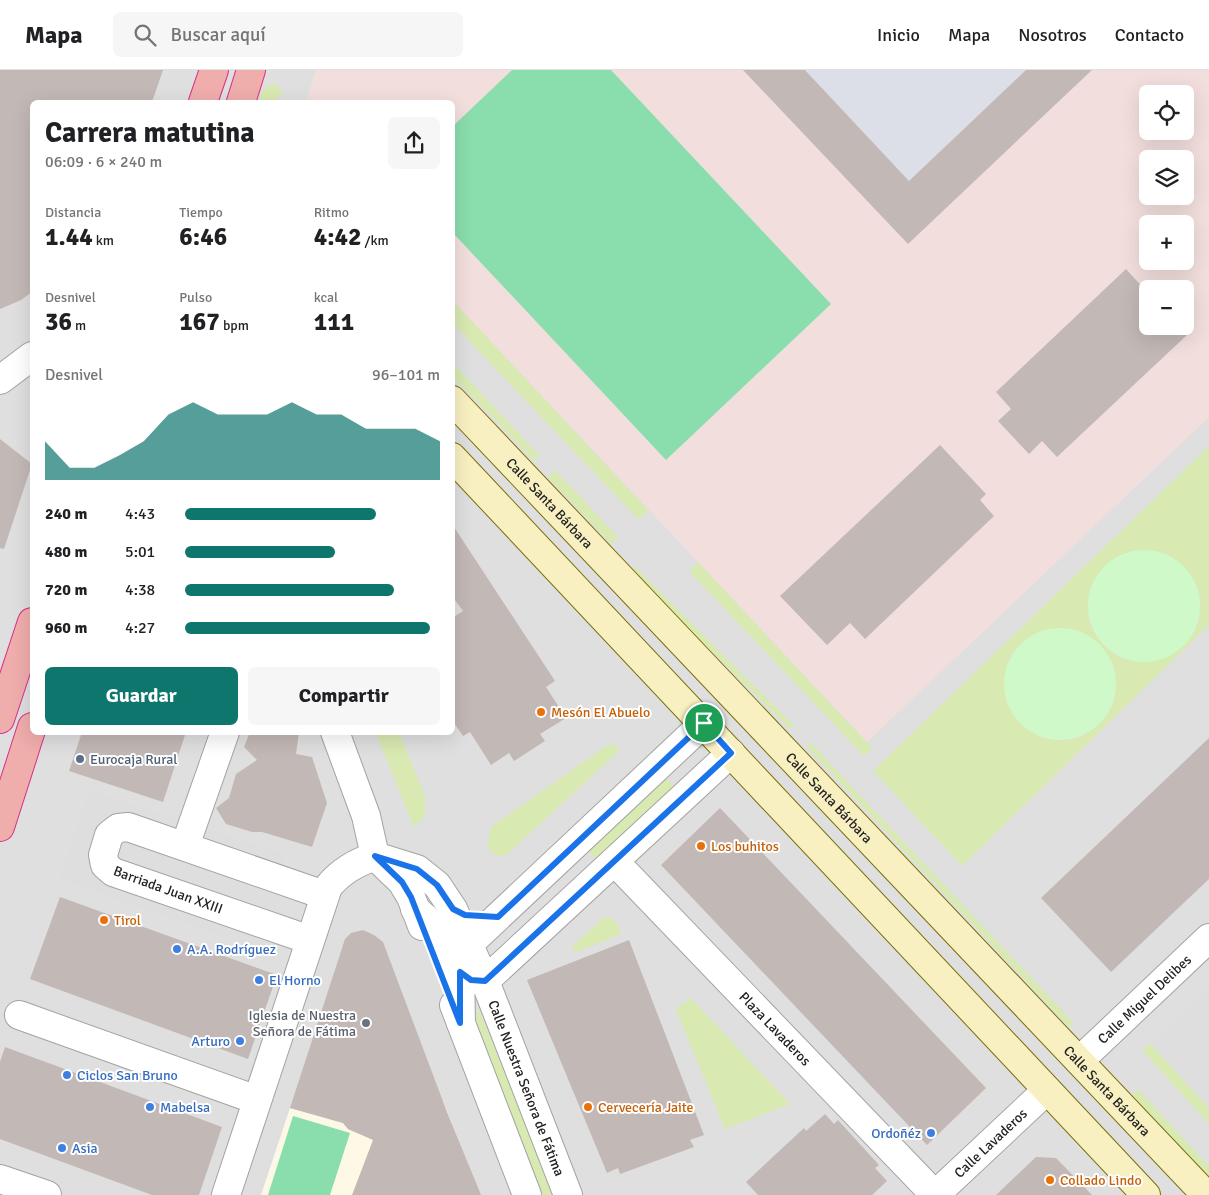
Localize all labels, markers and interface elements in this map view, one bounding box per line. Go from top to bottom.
search box [113,12,463,57]
text: Mapa [25,20,83,50]
icon: search [131,21,159,49]
text: Buscar aquí [171,23,266,47]
text: Inicio [877,24,920,46]
text: Mapa [948,24,990,46]
text: Nosotros [1018,24,1087,46]
text: Contacto [1115,24,1184,46]
map controls [1139,85,1194,335]
button: locate [1139,85,1194,140]
text: Carrera matutina [45,116,255,150]
button: share [388,117,440,169]
button: layers [1139,150,1194,205]
text: 06:09 · 6 × 240 m [45,152,162,172]
text: Distancia [45,204,101,221]
text: Tiempo [179,204,223,221]
text: Ritmo [314,204,349,221]
button: + [1139,215,1194,270]
text: 1.44 [45,221,93,252]
text: 6:46 [179,221,227,252]
text: 4:42 [314,221,362,252]
text: km [93,232,114,249]
text: /km [362,232,389,249]
button: − [1139,280,1194,335]
text: Desnivel [45,289,96,306]
text: Pulso [179,289,212,306]
text: kcal [314,289,338,306]
text: 36 [45,306,72,337]
text: 167 [179,306,220,337]
text: 111 [314,306,354,337]
text: m [72,317,86,334]
text: bpm [220,317,249,334]
text: Desnivel [45,365,103,385]
text: 96–101 m [372,365,440,385]
street label: Calle Santa Bárbara [503,454,597,552]
text: 240 m [45,504,87,524]
text: 4:43 [125,504,155,524]
text: 480 m [45,542,87,562]
text: 5:01 [125,542,155,562]
text: 720 m [45,580,87,600]
text: 4:38 [125,580,155,600]
text: 960 m [45,618,87,638]
text: 4:27 [125,618,155,638]
button: Guardar [45,667,238,725]
button: Compartir [248,667,440,725]
pin [683,702,725,744]
place label: Mesón El Abuelo [551,704,650,721]
marker: Mesón El Abuelo [535,706,547,718]
icon: arrive [690,709,718,737]
street label: Calle Santa Bárbara [782,749,876,846]
place label: Eurocaja Rural [90,751,177,768]
marker: Eurocaja Rural [74,753,86,765]
place label: Los buhitos [711,838,779,855]
marker: Los buhitos [695,840,707,852]
street label: Barriada Juan XXIII [111,862,225,918]
place label: Tirol [114,912,141,929]
marker: Tirol [98,914,110,926]
place label: A.A. Rodríguez [187,941,276,958]
marker: A.A. Rodríguez [171,943,183,955]
street label: Calle Miguel Delibes [1094,951,1195,1047]
place label: El Horno [269,972,321,989]
marker: El Horno [253,974,265,986]
street label: Plaza Lavaderos [736,988,814,1069]
street label: Calle Nuestra Señora de Fátima [485,998,568,1178]
place label: Iglesia de Nuestra Señora de Fátima [249,1007,356,1040]
marker: Iglesia de Nuestra Señora de Fátima [360,1017,372,1029]
place label: Arturo [191,1033,230,1050]
marker: Arturo [234,1035,246,1047]
street label: Calle Santa Bárbara [1060,1042,1154,1140]
place label: Ciclos San Bruno [77,1067,178,1084]
marker: Ciclos San Bruno [61,1069,73,1081]
place label: Mabelsa [160,1099,210,1116]
place label: Cervecería Jaite [598,1099,694,1116]
marker: Mabelsa [144,1101,156,1113]
marker: Cervecería Jaite [582,1101,594,1113]
street label: Calle Lavaderos [950,1105,1030,1181]
place label: Ordoñéz [871,1125,921,1142]
marker: Ordoñéz [925,1127,937,1139]
place label: Asia [72,1140,98,1157]
marker: Asia [56,1142,68,1154]
place label: Collado Lindo [1060,1172,1142,1189]
marker: Collado Lindo [1044,1174,1056,1186]

